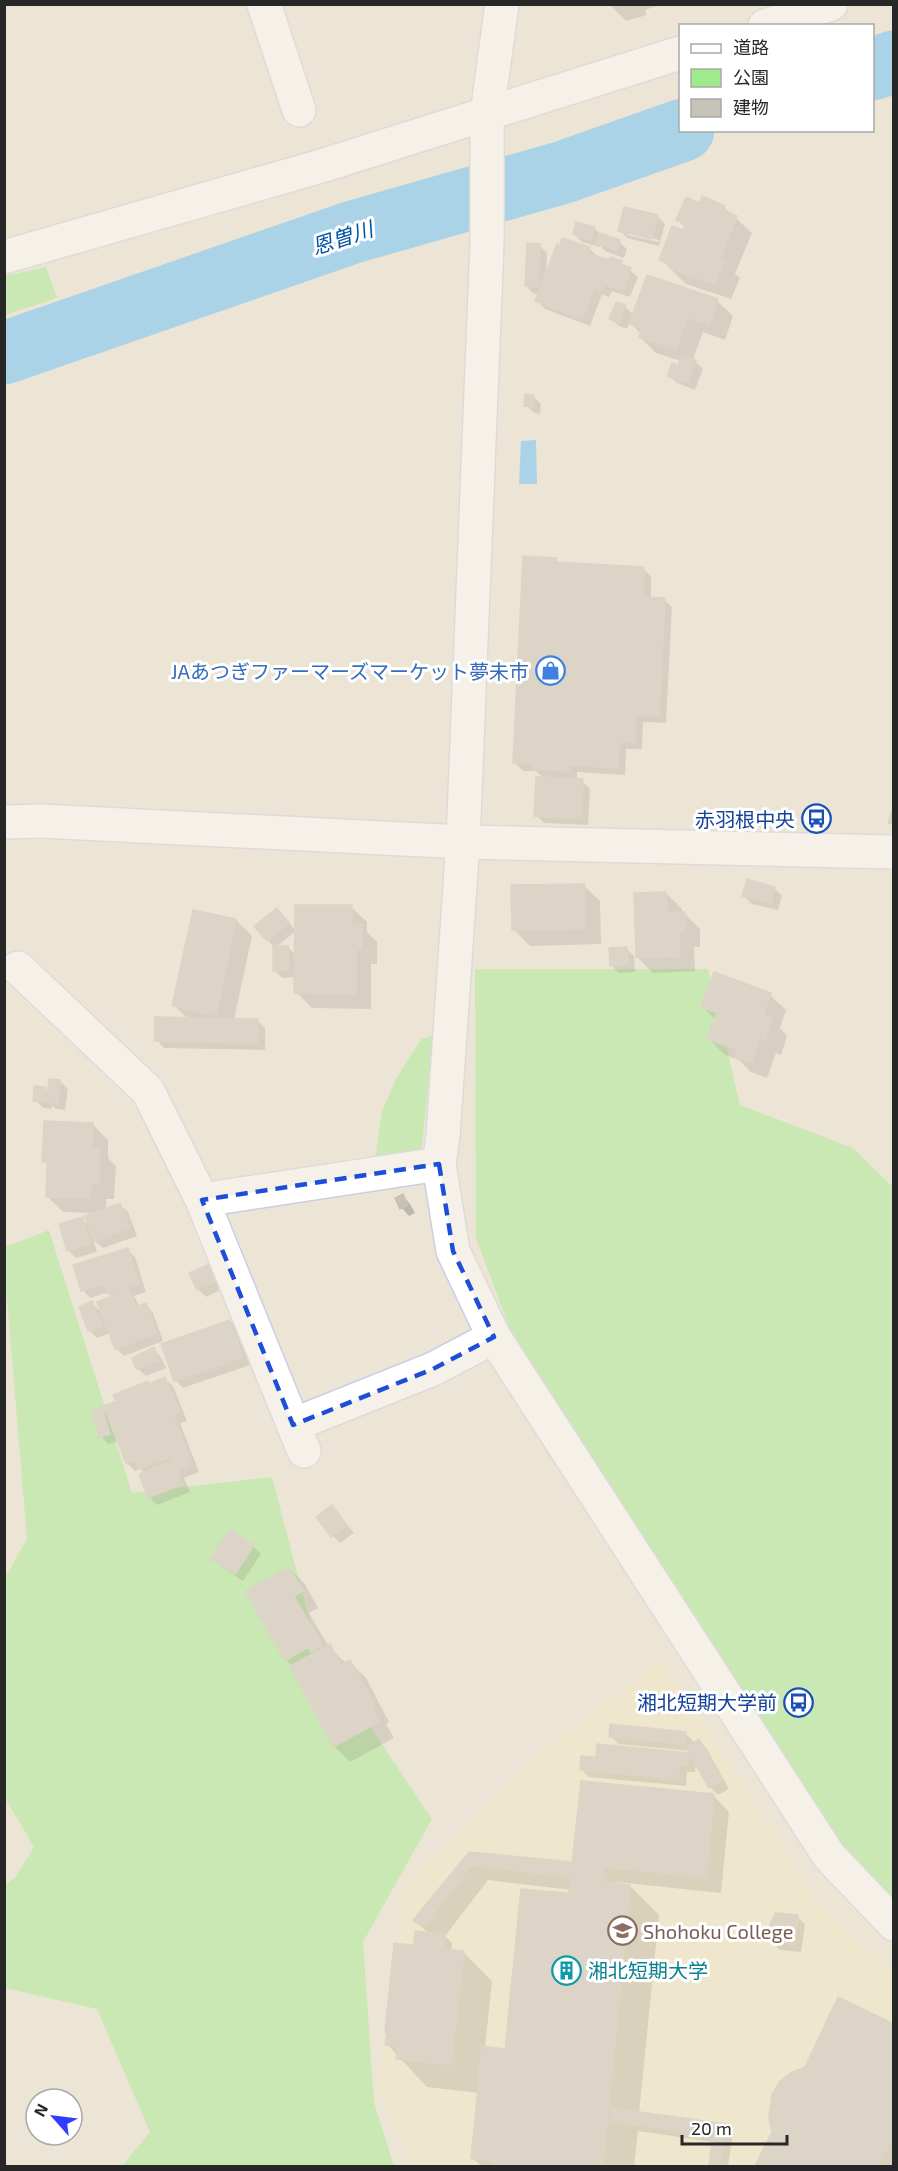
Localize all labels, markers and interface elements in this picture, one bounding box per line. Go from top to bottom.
legend [679,24,874,132]
text: 道路 [733,36,769,58]
text: 公園 [733,66,769,88]
text: 建物 [733,96,769,118]
water label: 恩曽川 [308,215,378,259]
shop icon: JAあつぎファーマーズマーケット夢未市 [534,655,566,687]
place label: JAあつぎファーマーズマーケット夢未市 [171,659,529,683]
bus stop icon: 赤羽根中央 [800,803,832,835]
place label: 赤羽根中央 [695,807,795,831]
bus stop icon: 湘北短期大学前 [782,1686,814,1718]
place label: 湘北短期大学前 [637,1690,777,1714]
school or university icon: Shohoku College [606,1915,638,1947]
place label: Shohoku College [643,1919,793,1943]
building icon: 湘北短期大学 [551,1954,583,1986]
place label: 湘北短期大学 [588,1958,708,1982]
north arrow [24,2087,84,2147]
text: N [29,2100,51,2119]
scale bar [682,2108,787,2146]
text: 20 m [691,2117,732,2139]

